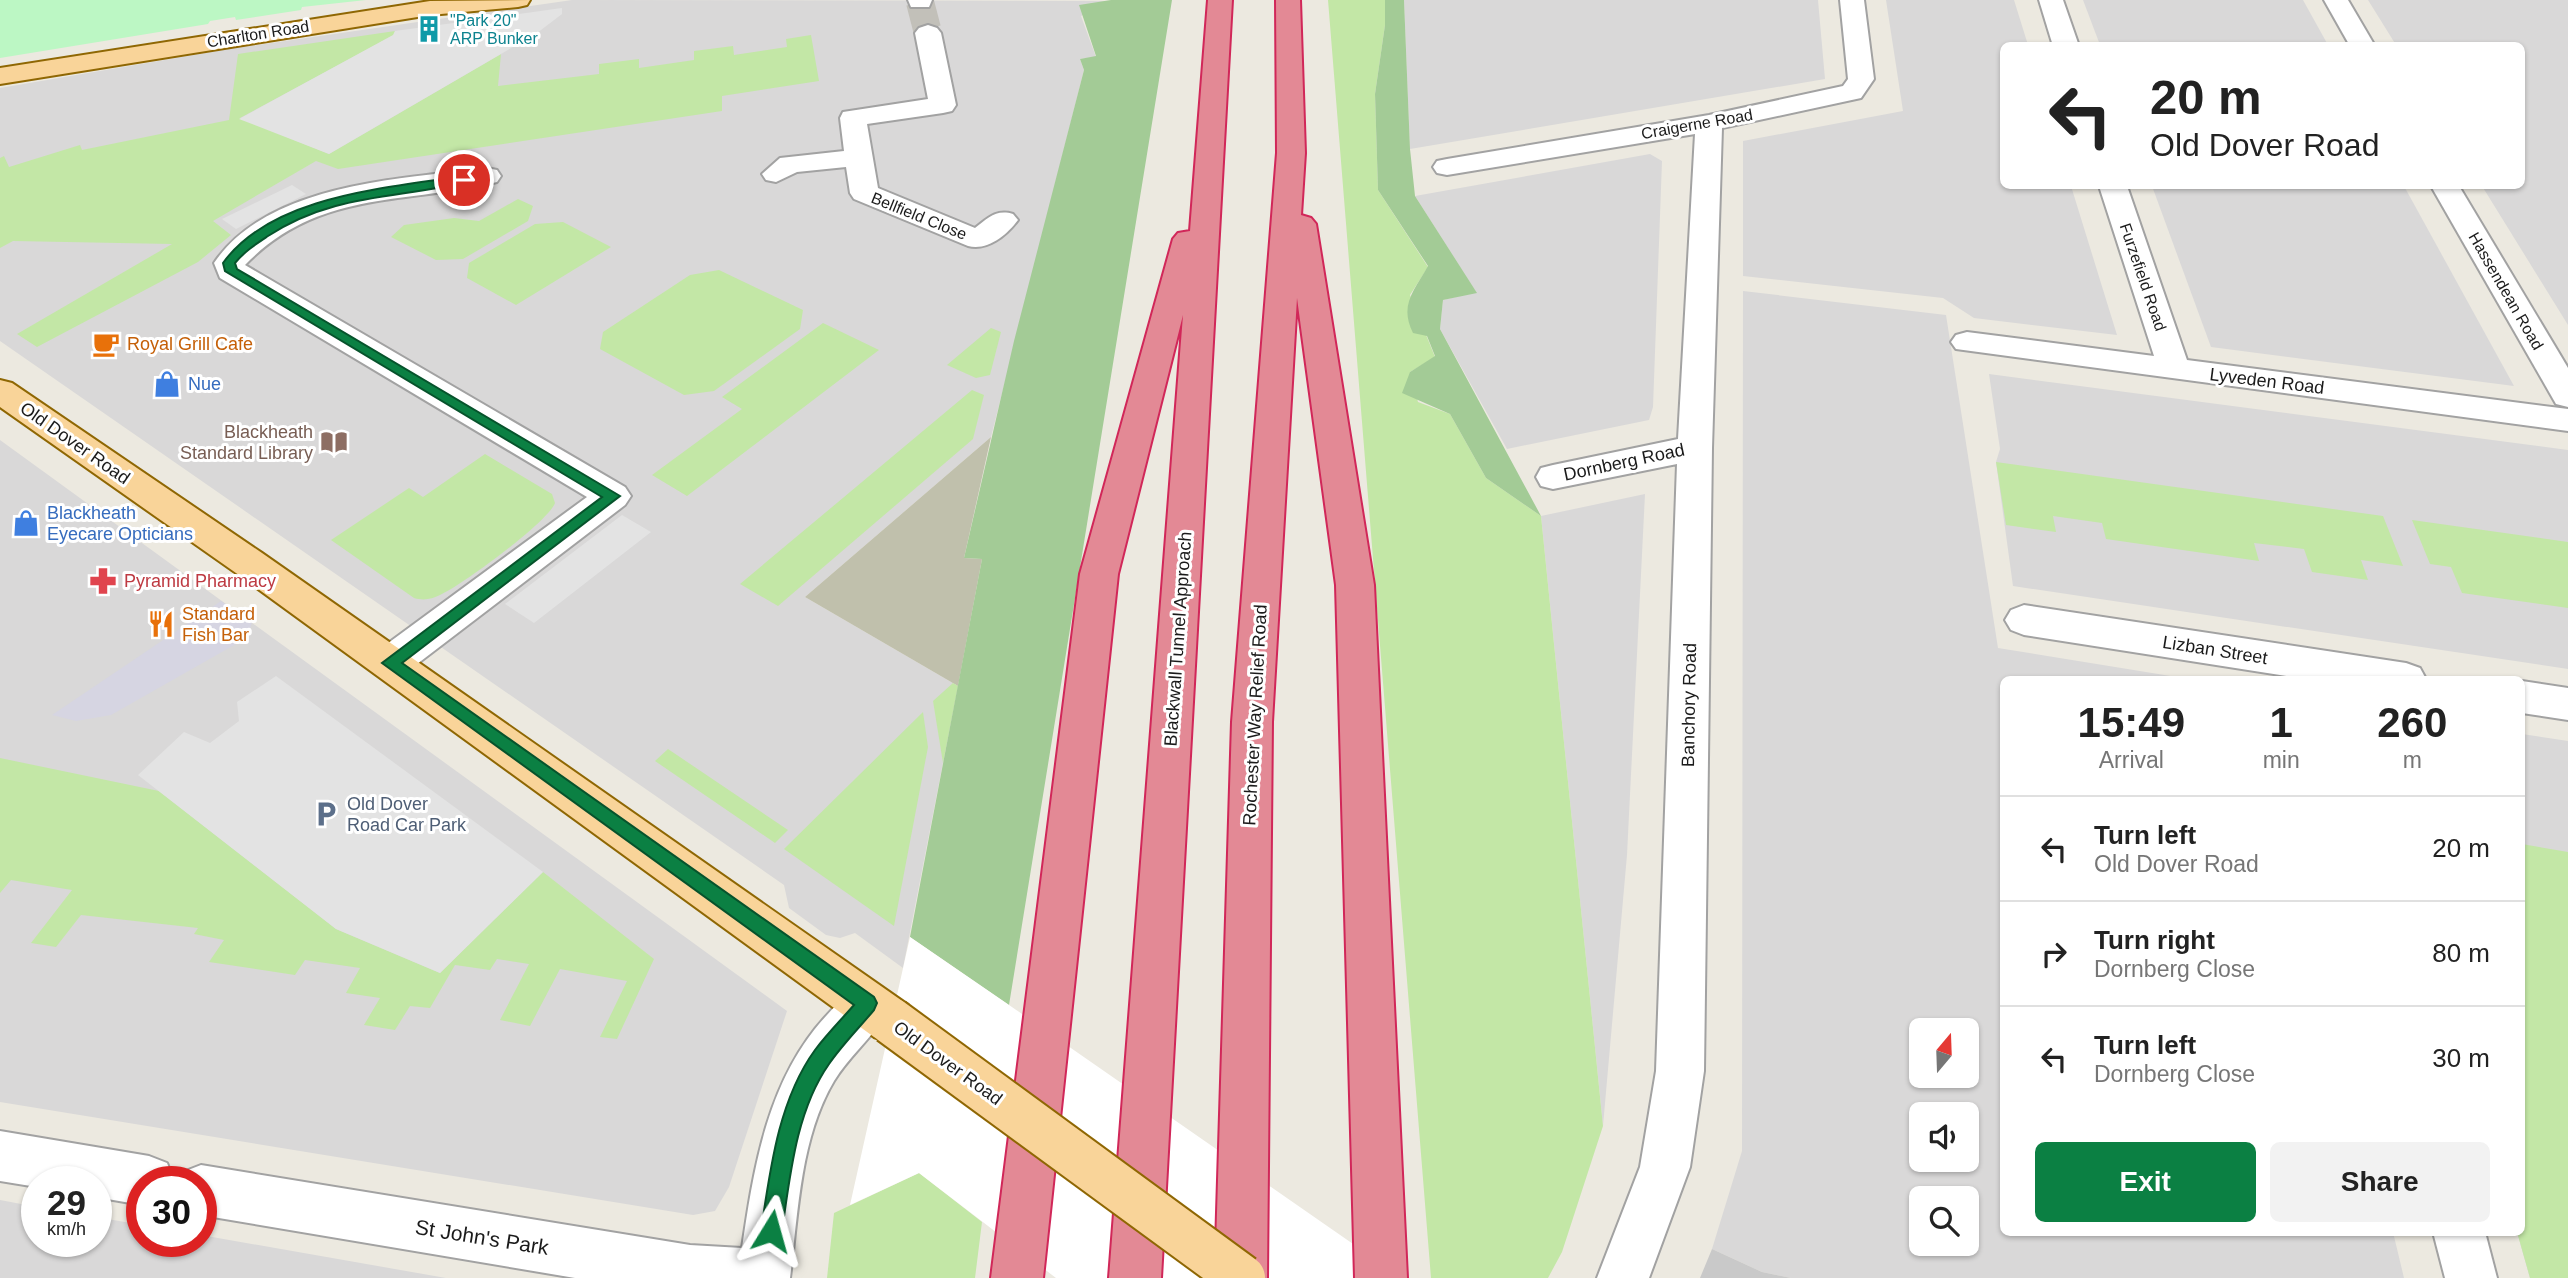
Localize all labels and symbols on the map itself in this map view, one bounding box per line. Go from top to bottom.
place label: "Park 20" ARP Bunker [450,12,538,47]
building icon: "Park 20" ARP Bunker [414,14,444,44]
street label: Charlton Road [206,18,310,50]
street label: Craigerne Road [1640,106,1754,142]
pin [434,150,494,210]
street label: Bellfield Close [869,189,969,243]
street label: Furzefield Road [2117,221,2169,333]
street label: Hassendean Road [2466,229,2546,353]
cafe icon: Royal Grill Cafe [91,329,121,359]
place label: Royal Grill Cafe [127,334,253,354]
street label: Lyveden Road [2209,364,2325,398]
shop icon: Nue [152,369,182,399]
place label: Nue [188,374,221,394]
street label: Old Dover Road [16,398,134,488]
place label: Blackheath Standard Library [180,422,313,463]
library icon: Blackheath Standard Library [319,427,349,457]
street label: Dornberg Road [1562,439,1686,485]
place label: Blackheath Eyecare Opticians [47,503,193,544]
shop icon: Blackheath Eyecare Opticians [11,508,41,538]
street label: Blackwall Tunnel Approach [1161,531,1195,747]
pharmacy icon: Pyramid Pharmacy [88,566,118,596]
place label: Pyramid Pharmacy [124,571,276,591]
place label: Standard Fish Bar [182,604,255,645]
street label: Rochester Way Relief Road [1239,604,1271,826]
restaurant icon: Standard Fish Bar [146,609,176,639]
street label: Lizban Street [2161,632,2269,668]
street label: Banchory Road [1678,643,1700,767]
place label: Old Dover Road Car Park [347,794,467,835]
parking icon: Old Dover Road Car Park [311,799,341,829]
street label: Old Dover Road [890,1017,1006,1109]
north arrow [1909,1018,1979,1088]
speed limit sign: 30 [126,1166,217,1257]
position arrow [734,1194,808,1268]
street label: St John's Park [414,1215,551,1259]

